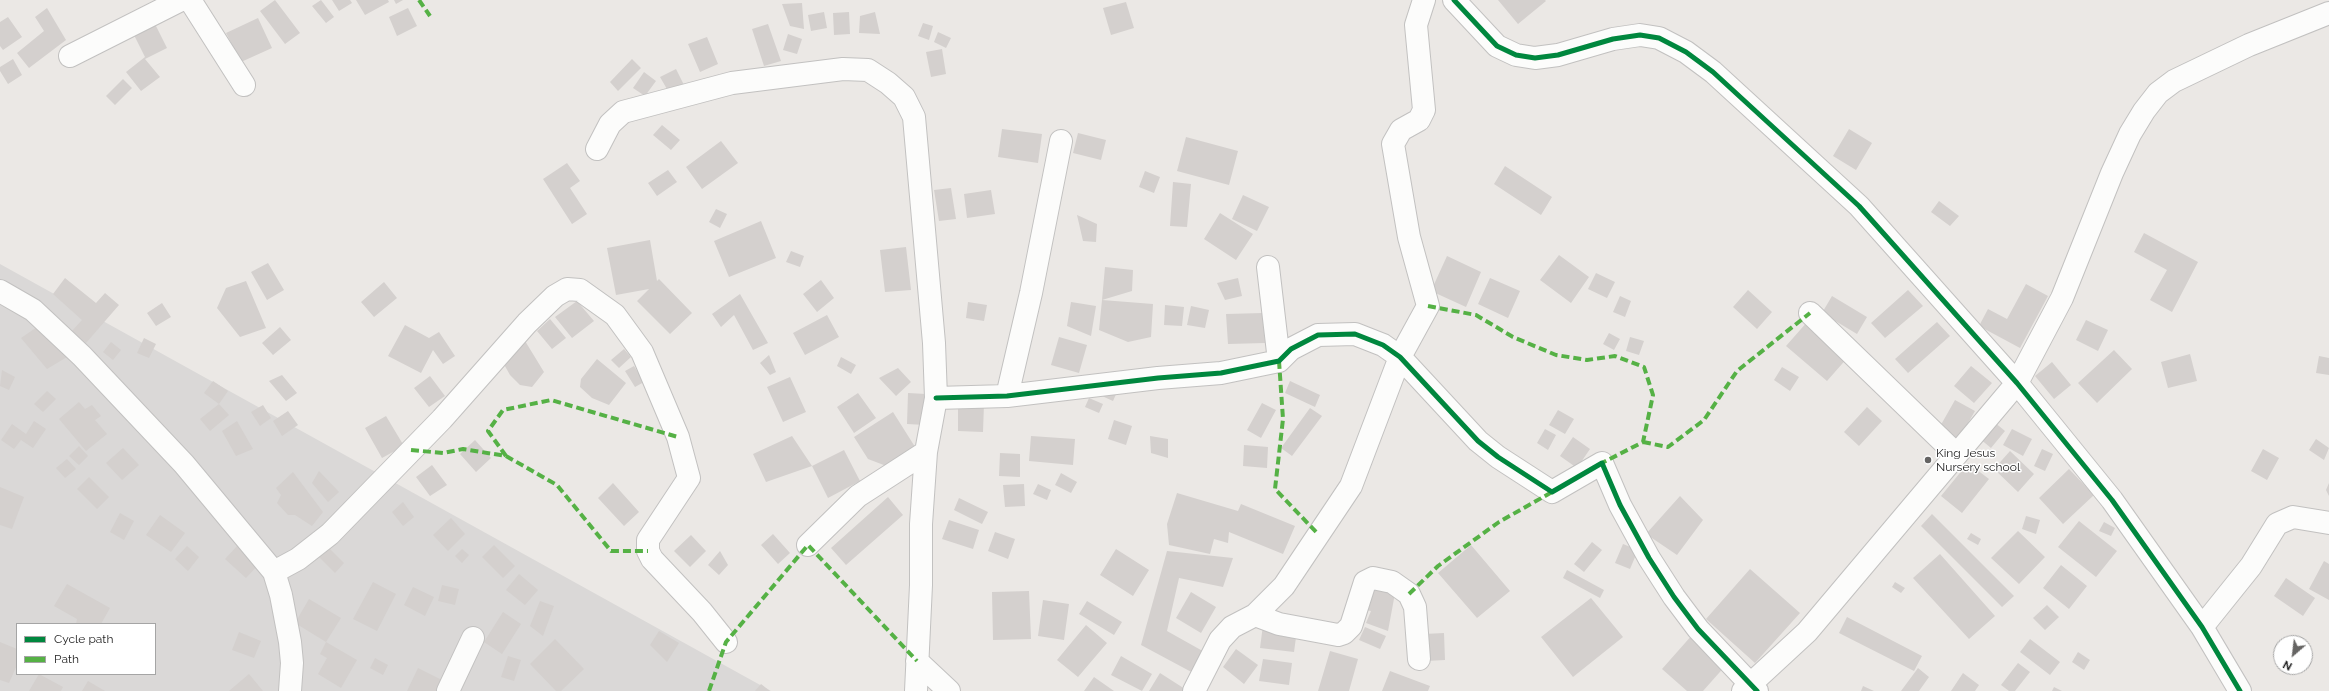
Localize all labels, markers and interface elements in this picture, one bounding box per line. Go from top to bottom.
place label: King Jesus Nursery school [1936,446,2020,474]
marker: King Jesus Nursery school [1923,455,1933,465]
legend [16,623,156,675]
text: Cycle path [54,632,113,646]
north arrow [2273,635,2313,675]
text: Path [54,652,79,666]
text: N [2281,657,2294,673]

